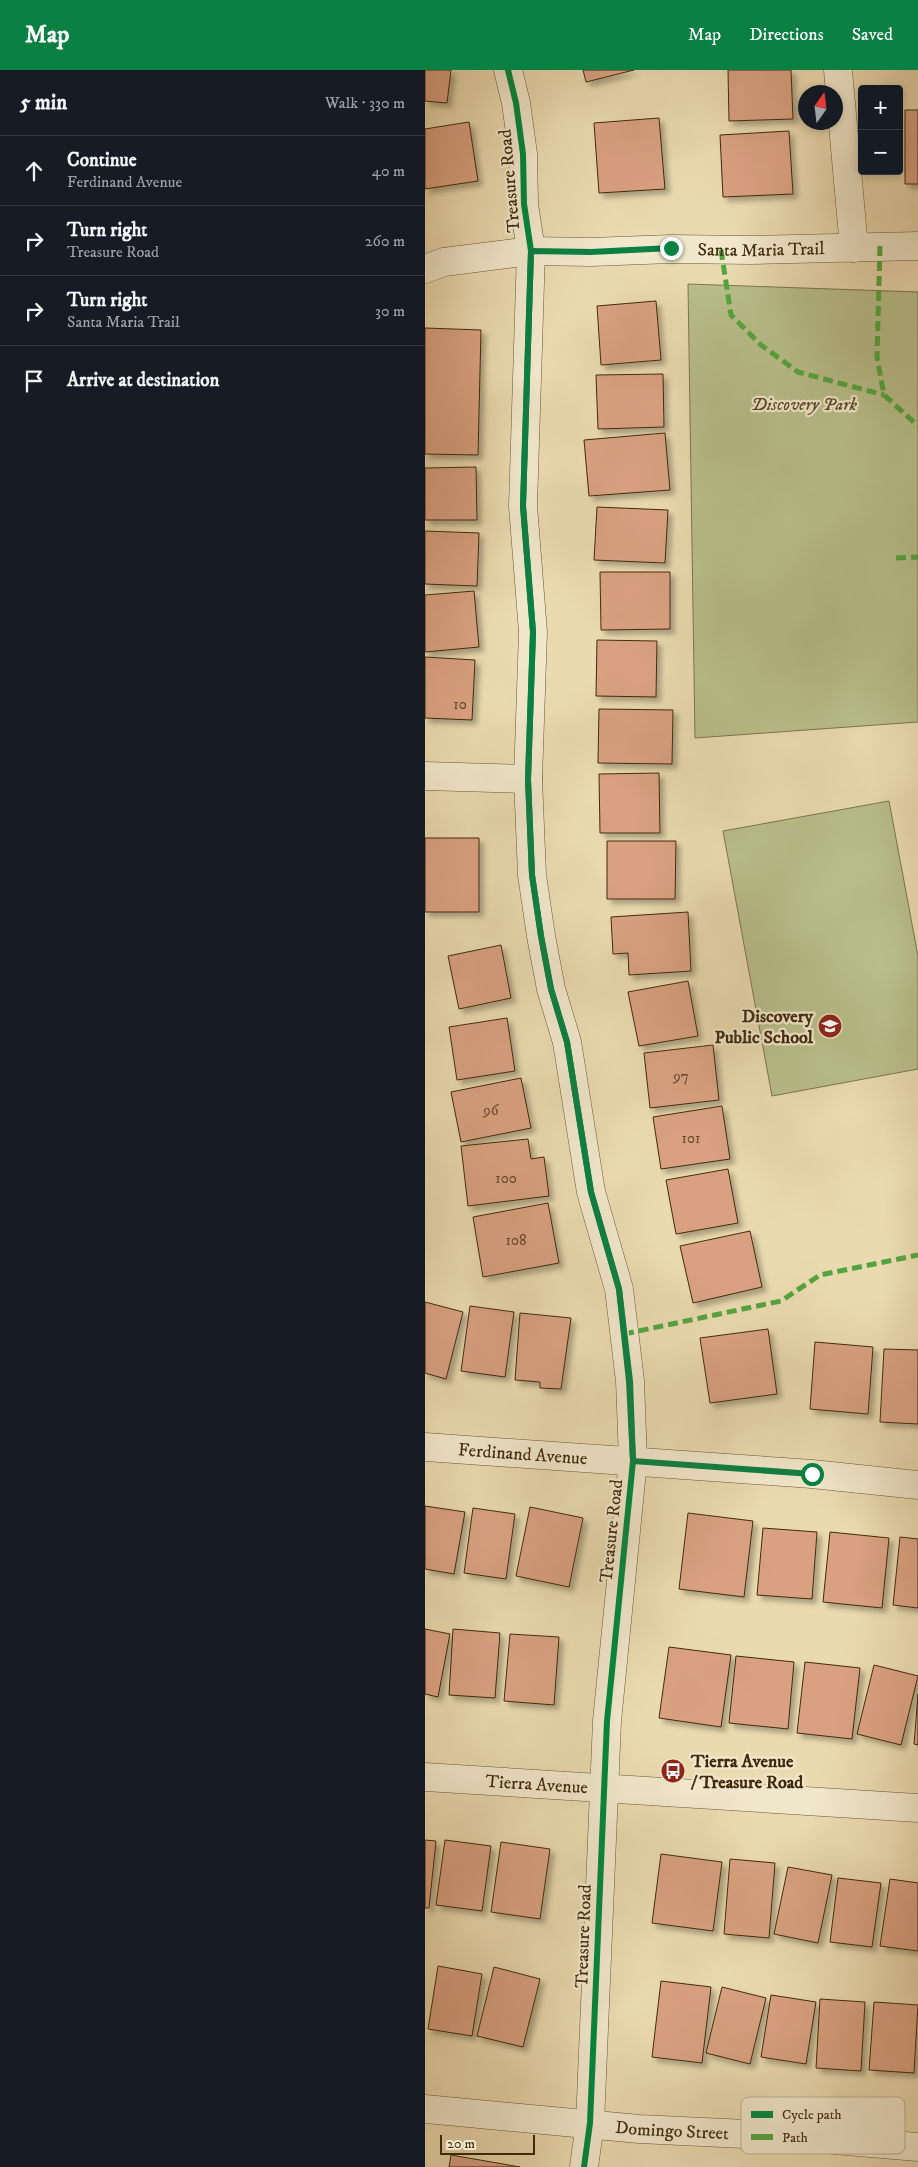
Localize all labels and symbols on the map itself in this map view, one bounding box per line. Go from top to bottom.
north arrow [798,85,843,130]
street label: Treasure Road [495,128,525,233]
route end [660,237,683,260]
street label: Santa Maria Trail [697,238,825,262]
park label: Discovery Park [751,394,858,416]
house number: 10 [453,695,467,714]
place label: Discovery Public School [714,1006,814,1049]
school or university icon: Discovery Public School [817,1013,843,1039]
house number: 97 [672,1067,689,1086]
house number: 96 [482,1101,500,1120]
house number: 101 [682,1129,700,1148]
house number: 100 [495,1169,517,1188]
house number: 108 [505,1231,527,1250]
street label: Ferdinand Avenue [457,1439,588,1470]
route start [801,1463,824,1486]
street label: Treasure Road [596,1478,628,1584]
place label: Tierra Avenue / Treasure Road [690,1751,804,1794]
bus stop icon: Tierra Avenue / Treasure Road [660,1758,686,1784]
street label: Tierra Avenue [485,1771,589,1799]
street label: Treasure Road [571,1884,597,1988]
legend [741,2097,905,2154]
text: Cycle path [782,2106,842,2124]
street label: Domingo Street [614,2117,730,2145]
text: Path [782,2129,809,2147]
scale bar [440,2132,535,2155]

